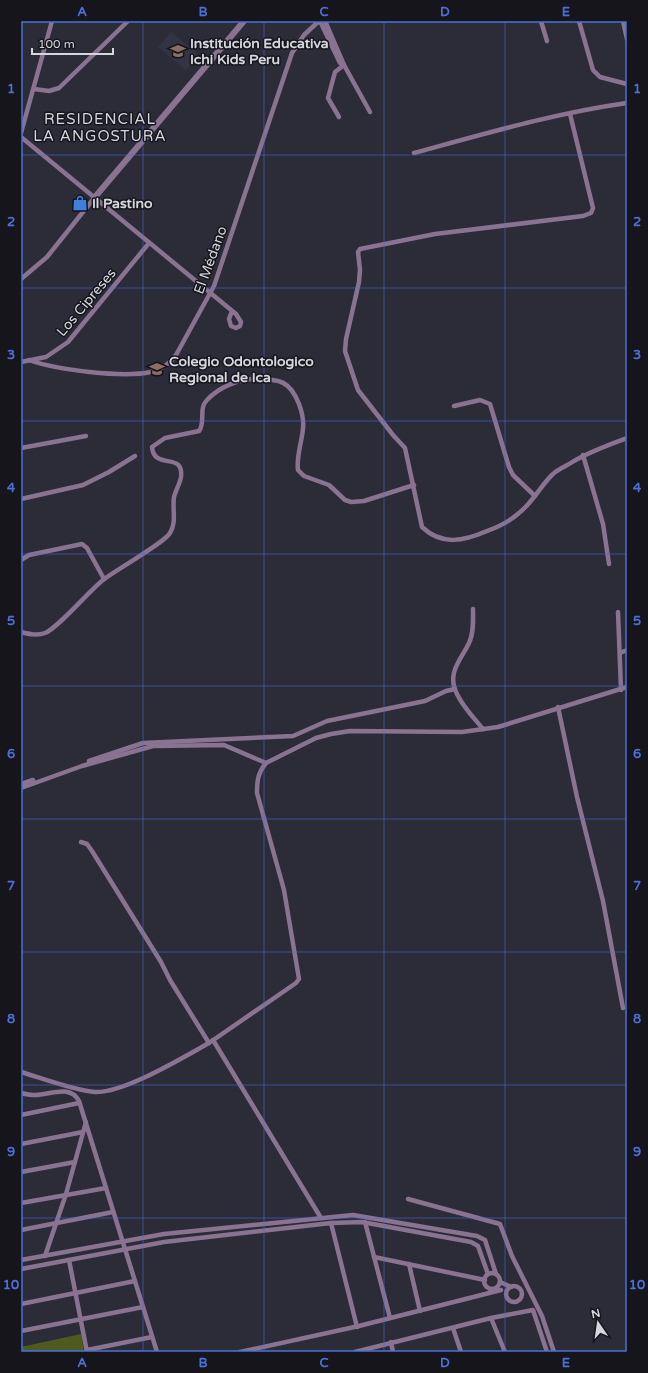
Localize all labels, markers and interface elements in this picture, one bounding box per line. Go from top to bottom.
text: A [77,4,87,20]
text: B [198,4,208,20]
text: C [319,4,329,20]
text: D [440,4,450,20]
text: E [562,4,570,20]
scale bar [32,30,113,56]
place label: Institución Educativa Ichi Kids Peru [190,35,329,68]
text: 100 m [38,37,75,51]
school or university icon: Institución Educativa Ichi Kids Peru [169,42,187,60]
text: 1 [7,81,15,97]
text: 1 [633,81,641,97]
district label: RESIDENCIAL LA ANGOSTURA [33,110,167,145]
shop icon: Il Pastino [71,194,89,212]
place label: Il Pastino [92,195,153,212]
text: 2 [7,214,15,230]
text: 2 [633,214,641,230]
street label: El Médano [190,224,231,296]
street label: Los Cipreses [53,265,120,340]
text: 3 [7,347,15,363]
text: 3 [633,347,641,363]
place label: Colegio Odontologico Regional de Ica [169,353,314,386]
school or university icon: Colegio Odontologico Regional de Ica [148,360,166,378]
text: 4 [7,480,16,496]
text: 4 [633,480,642,496]
text: 5 [7,613,15,629]
text: 5 [633,613,641,629]
text: 6 [7,746,15,762]
text: 6 [633,746,641,762]
text: 7 [7,878,15,894]
text: 7 [633,878,641,894]
text: 8 [7,1011,15,1027]
text: 8 [633,1011,641,1027]
text: 9 [7,1144,15,1160]
text: 9 [633,1144,641,1160]
text: 10 [3,1277,19,1293]
text: 10 [629,1277,645,1293]
north arrow [578,1303,618,1343]
text: N [590,1306,602,1321]
text: A [77,1355,87,1371]
text: B [198,1355,208,1371]
text: C [319,1355,329,1371]
text: D [440,1355,450,1371]
text: E [562,1355,570,1371]

